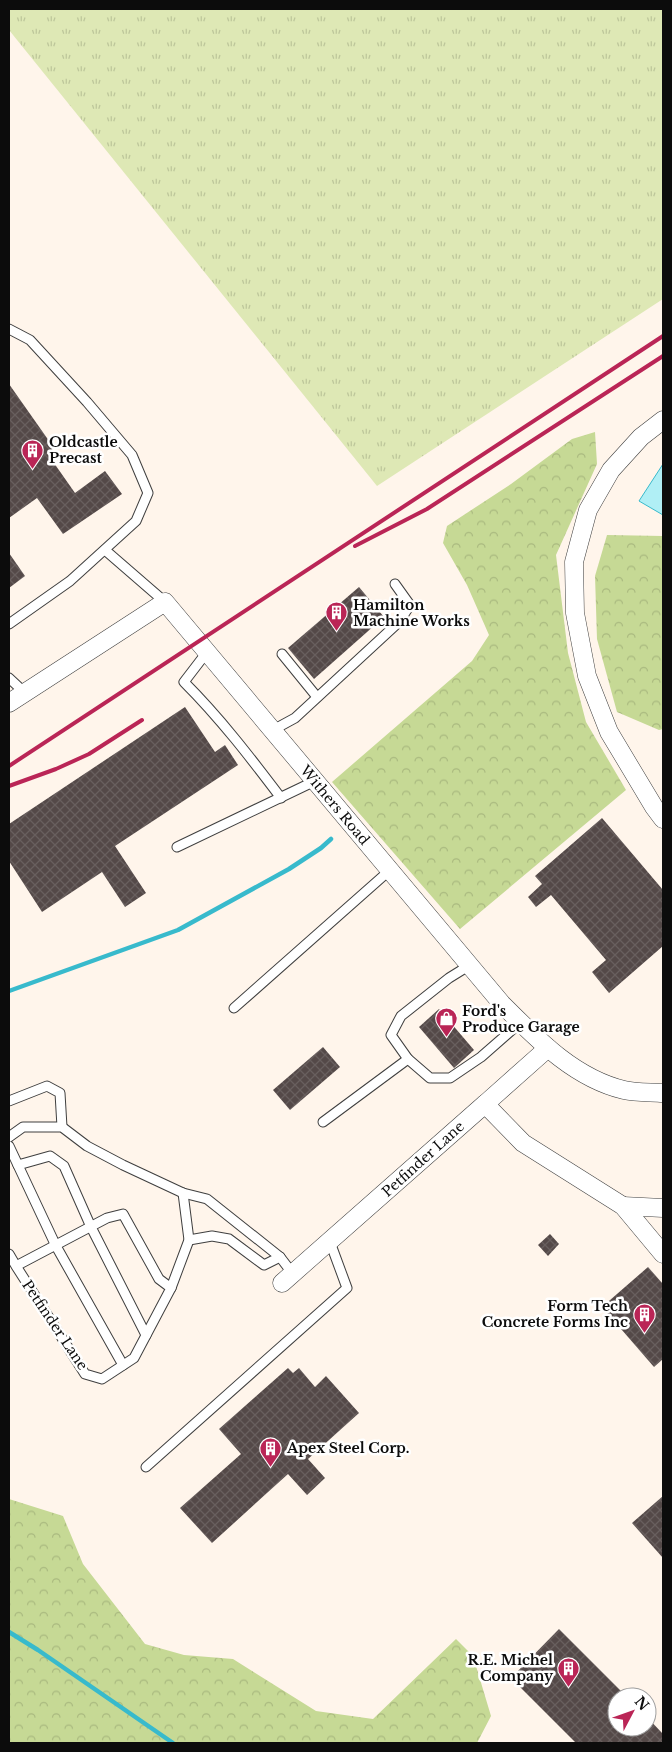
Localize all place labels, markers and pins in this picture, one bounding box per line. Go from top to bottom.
place label: Oldcastle Precast [49,433,118,467]
building icon: Oldcastle Precast [21,438,45,469]
place label: Hamilton Machine Works [353,596,470,630]
building icon: Hamilton Machine Works [325,601,349,632]
place label: Ford's Produce Garage [462,1002,580,1036]
shop icon: Ford's Produce Garage [434,1007,458,1038]
place label: Form Tech Concrete Forms Inc [482,1297,628,1331]
building icon: Form Tech Concrete Forms Inc [632,1302,656,1333]
building icon: Apex Steel Corp. [259,1436,283,1467]
place label: Apex Steel Corp. [286,1439,410,1457]
place label: R.E. Michel Company [468,1651,554,1685]
building icon: R.E. Michel Company [557,1656,581,1687]

